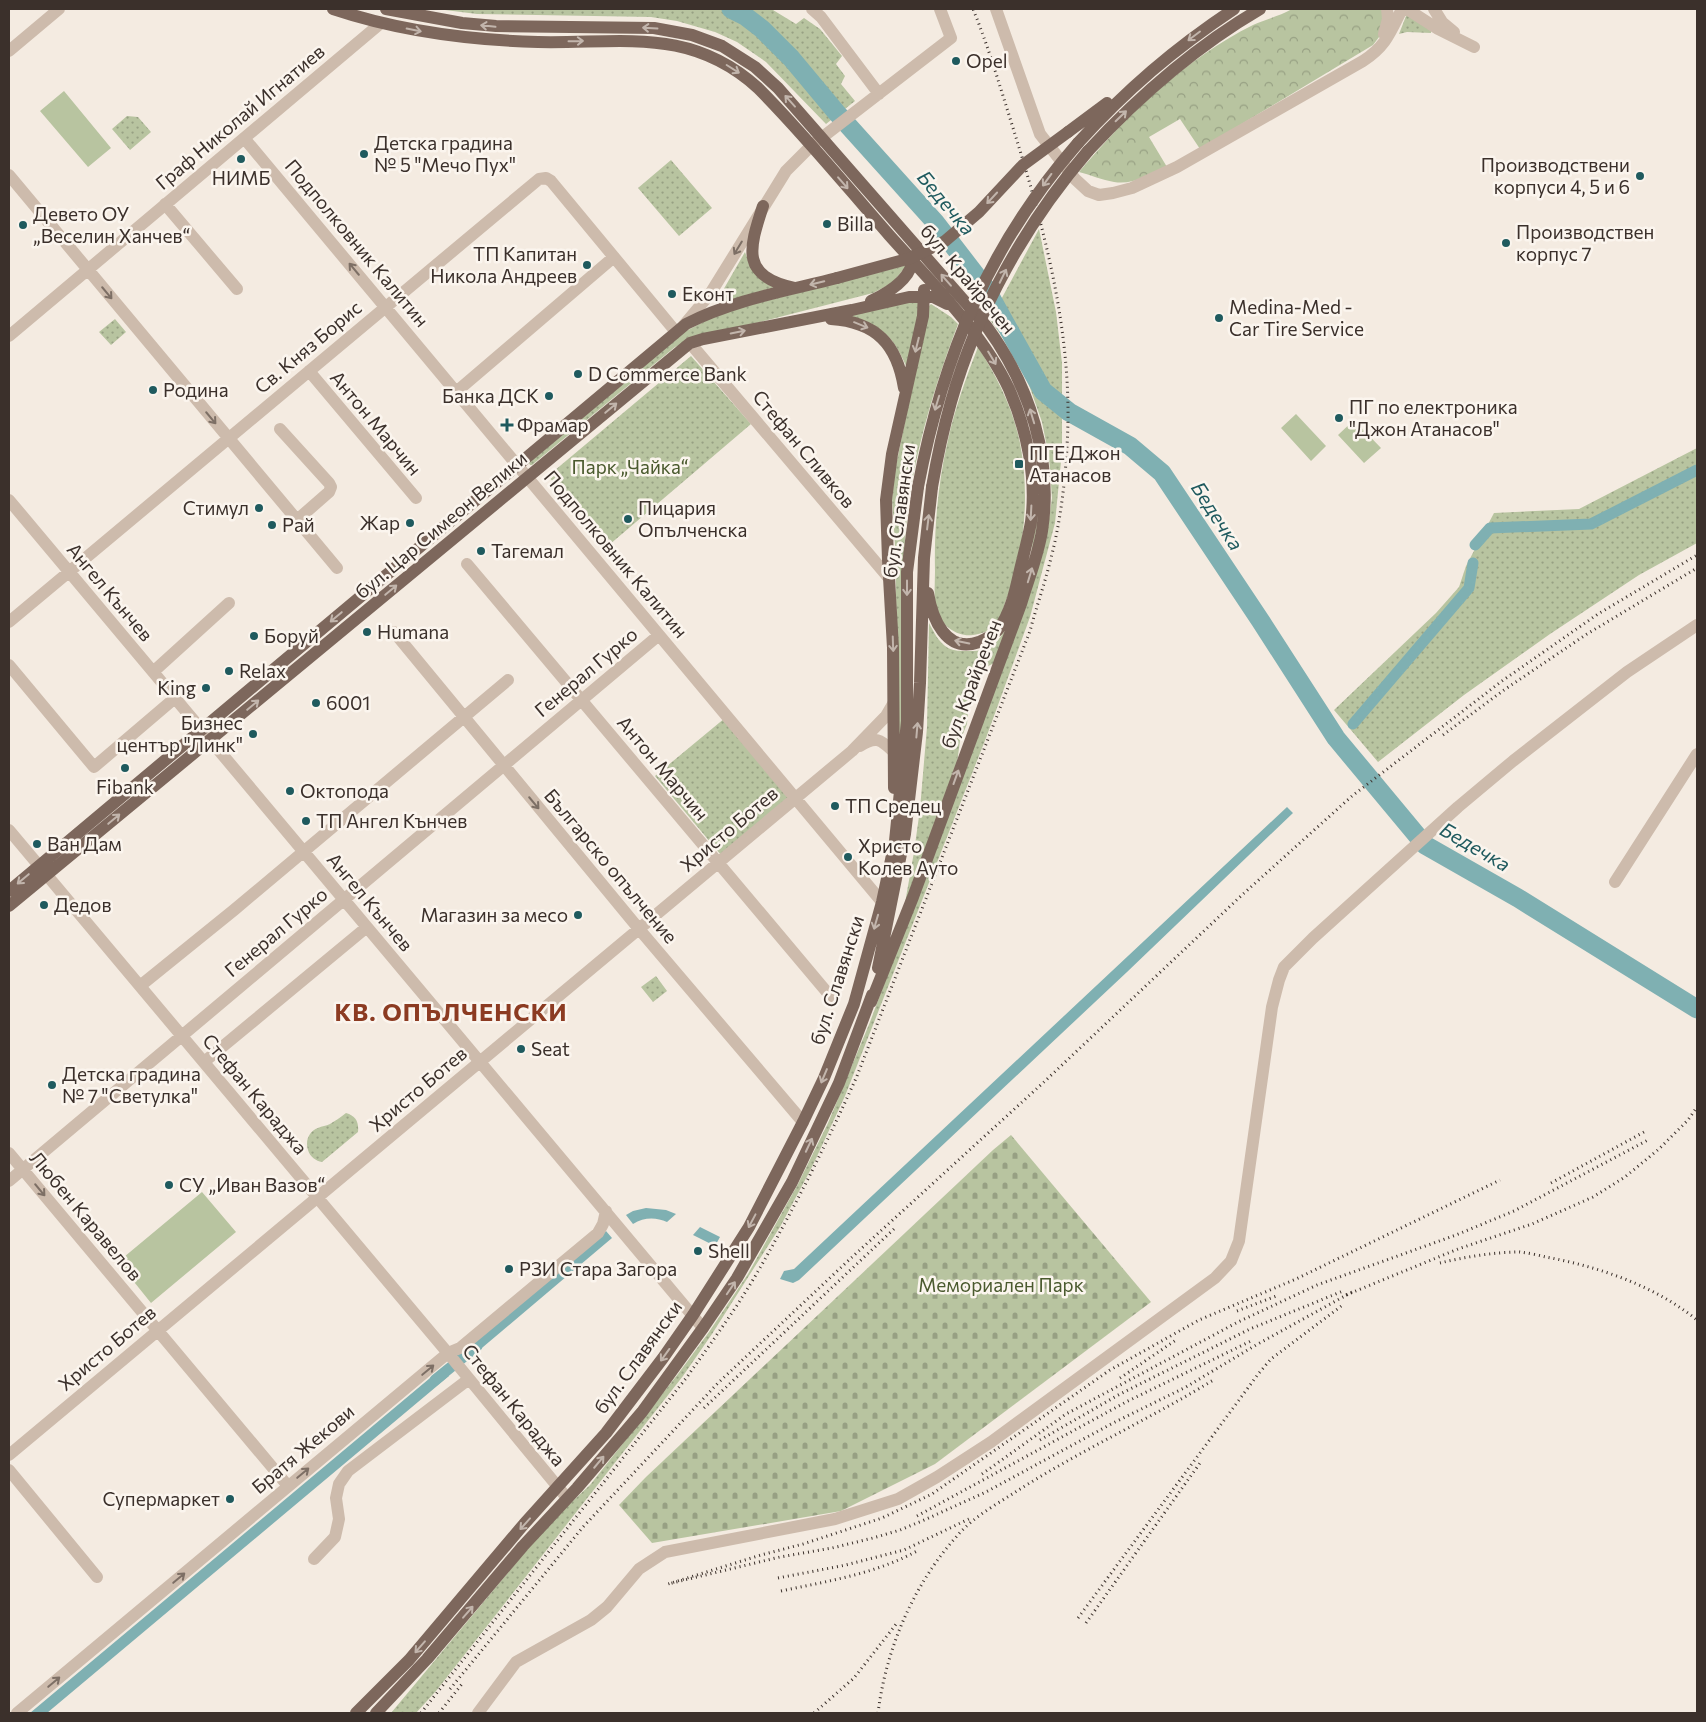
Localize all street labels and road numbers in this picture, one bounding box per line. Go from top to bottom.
street label: Граф Николай Игнатиев [151,39,329,194]
street label: Подполковник Калитин [281,154,434,331]
street label: бул. Крайречен [916,219,1021,338]
street label: Св. Княз Борис [250,295,366,398]
street label: Антон Марчин [326,366,427,480]
street label: Стефан Сливков [748,385,860,512]
street label: бул. Славянски [878,443,919,579]
street label: бул. Цар Симеон Велики [350,446,531,603]
street label: Подполковник Калитин [540,465,693,642]
street label: Ангел Кънчев [63,538,158,646]
street label: бул. Крайречен [935,616,1006,751]
street label: Генерал Гурко [530,622,642,721]
street label: Антон Марчин [613,711,714,825]
street label: Христо Ботев [675,781,782,876]
street label: Българско опълчение [540,784,683,948]
street label: Ангел Кънчев [323,848,418,956]
street label: Генерал Гурко [220,882,332,981]
street label: бул. Славянски [805,912,868,1047]
street label: Стефан Караджа [198,1029,313,1159]
street label: Христо Ботев [364,1041,471,1136]
street label: Любен Каравелов [26,1146,147,1285]
street label: бул. Славянски [589,1295,686,1418]
street label: Христо Ботев [53,1300,160,1395]
street label: Стефан Караджа [458,1339,571,1470]
street label: Братя Жекови [247,1399,359,1498]

